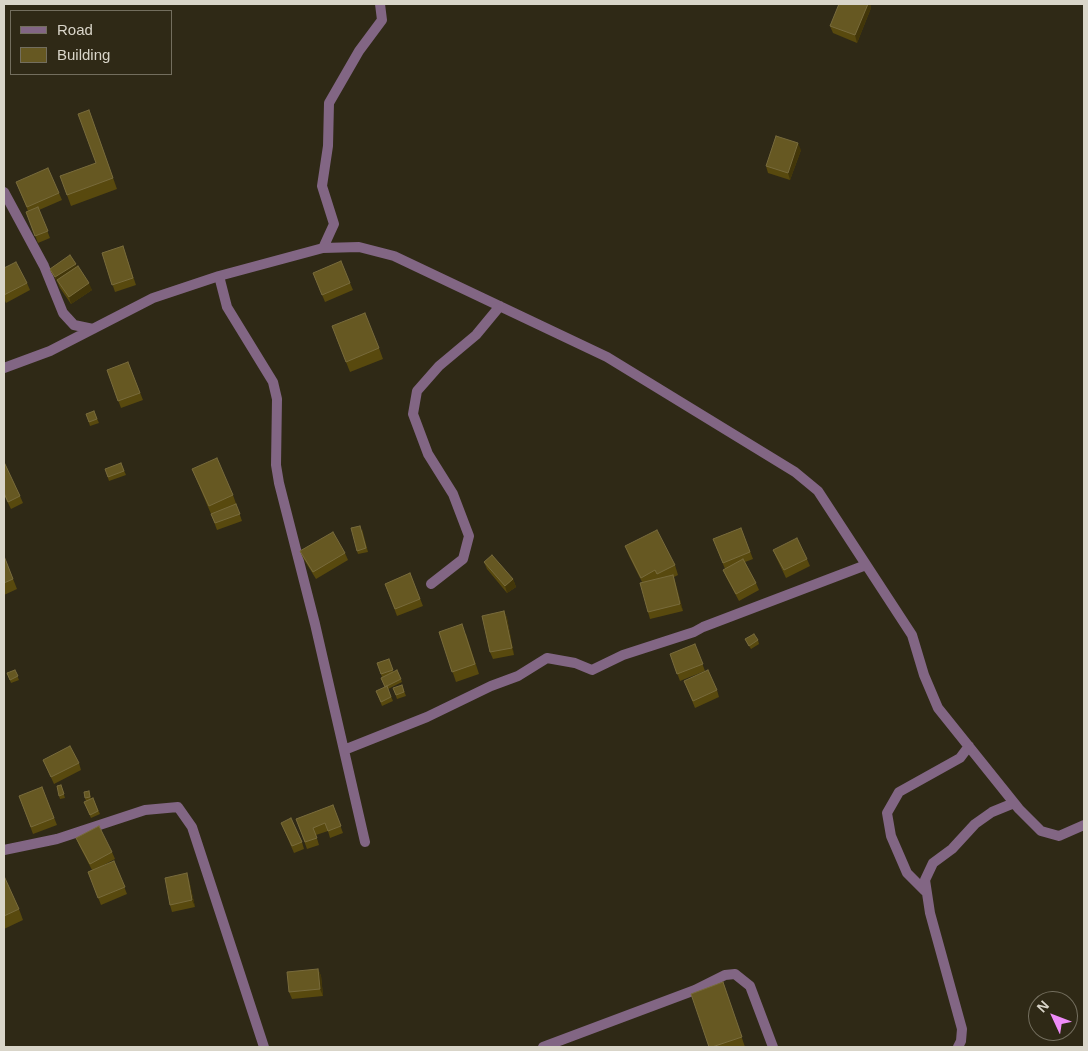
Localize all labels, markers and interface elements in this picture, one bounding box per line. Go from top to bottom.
legend [10,10,172,75]
text: Road [57,21,93,38]
text: Building [57,46,110,63]
north arrow [1028,991,1078,1041]
text: N [1033,997,1052,1016]

